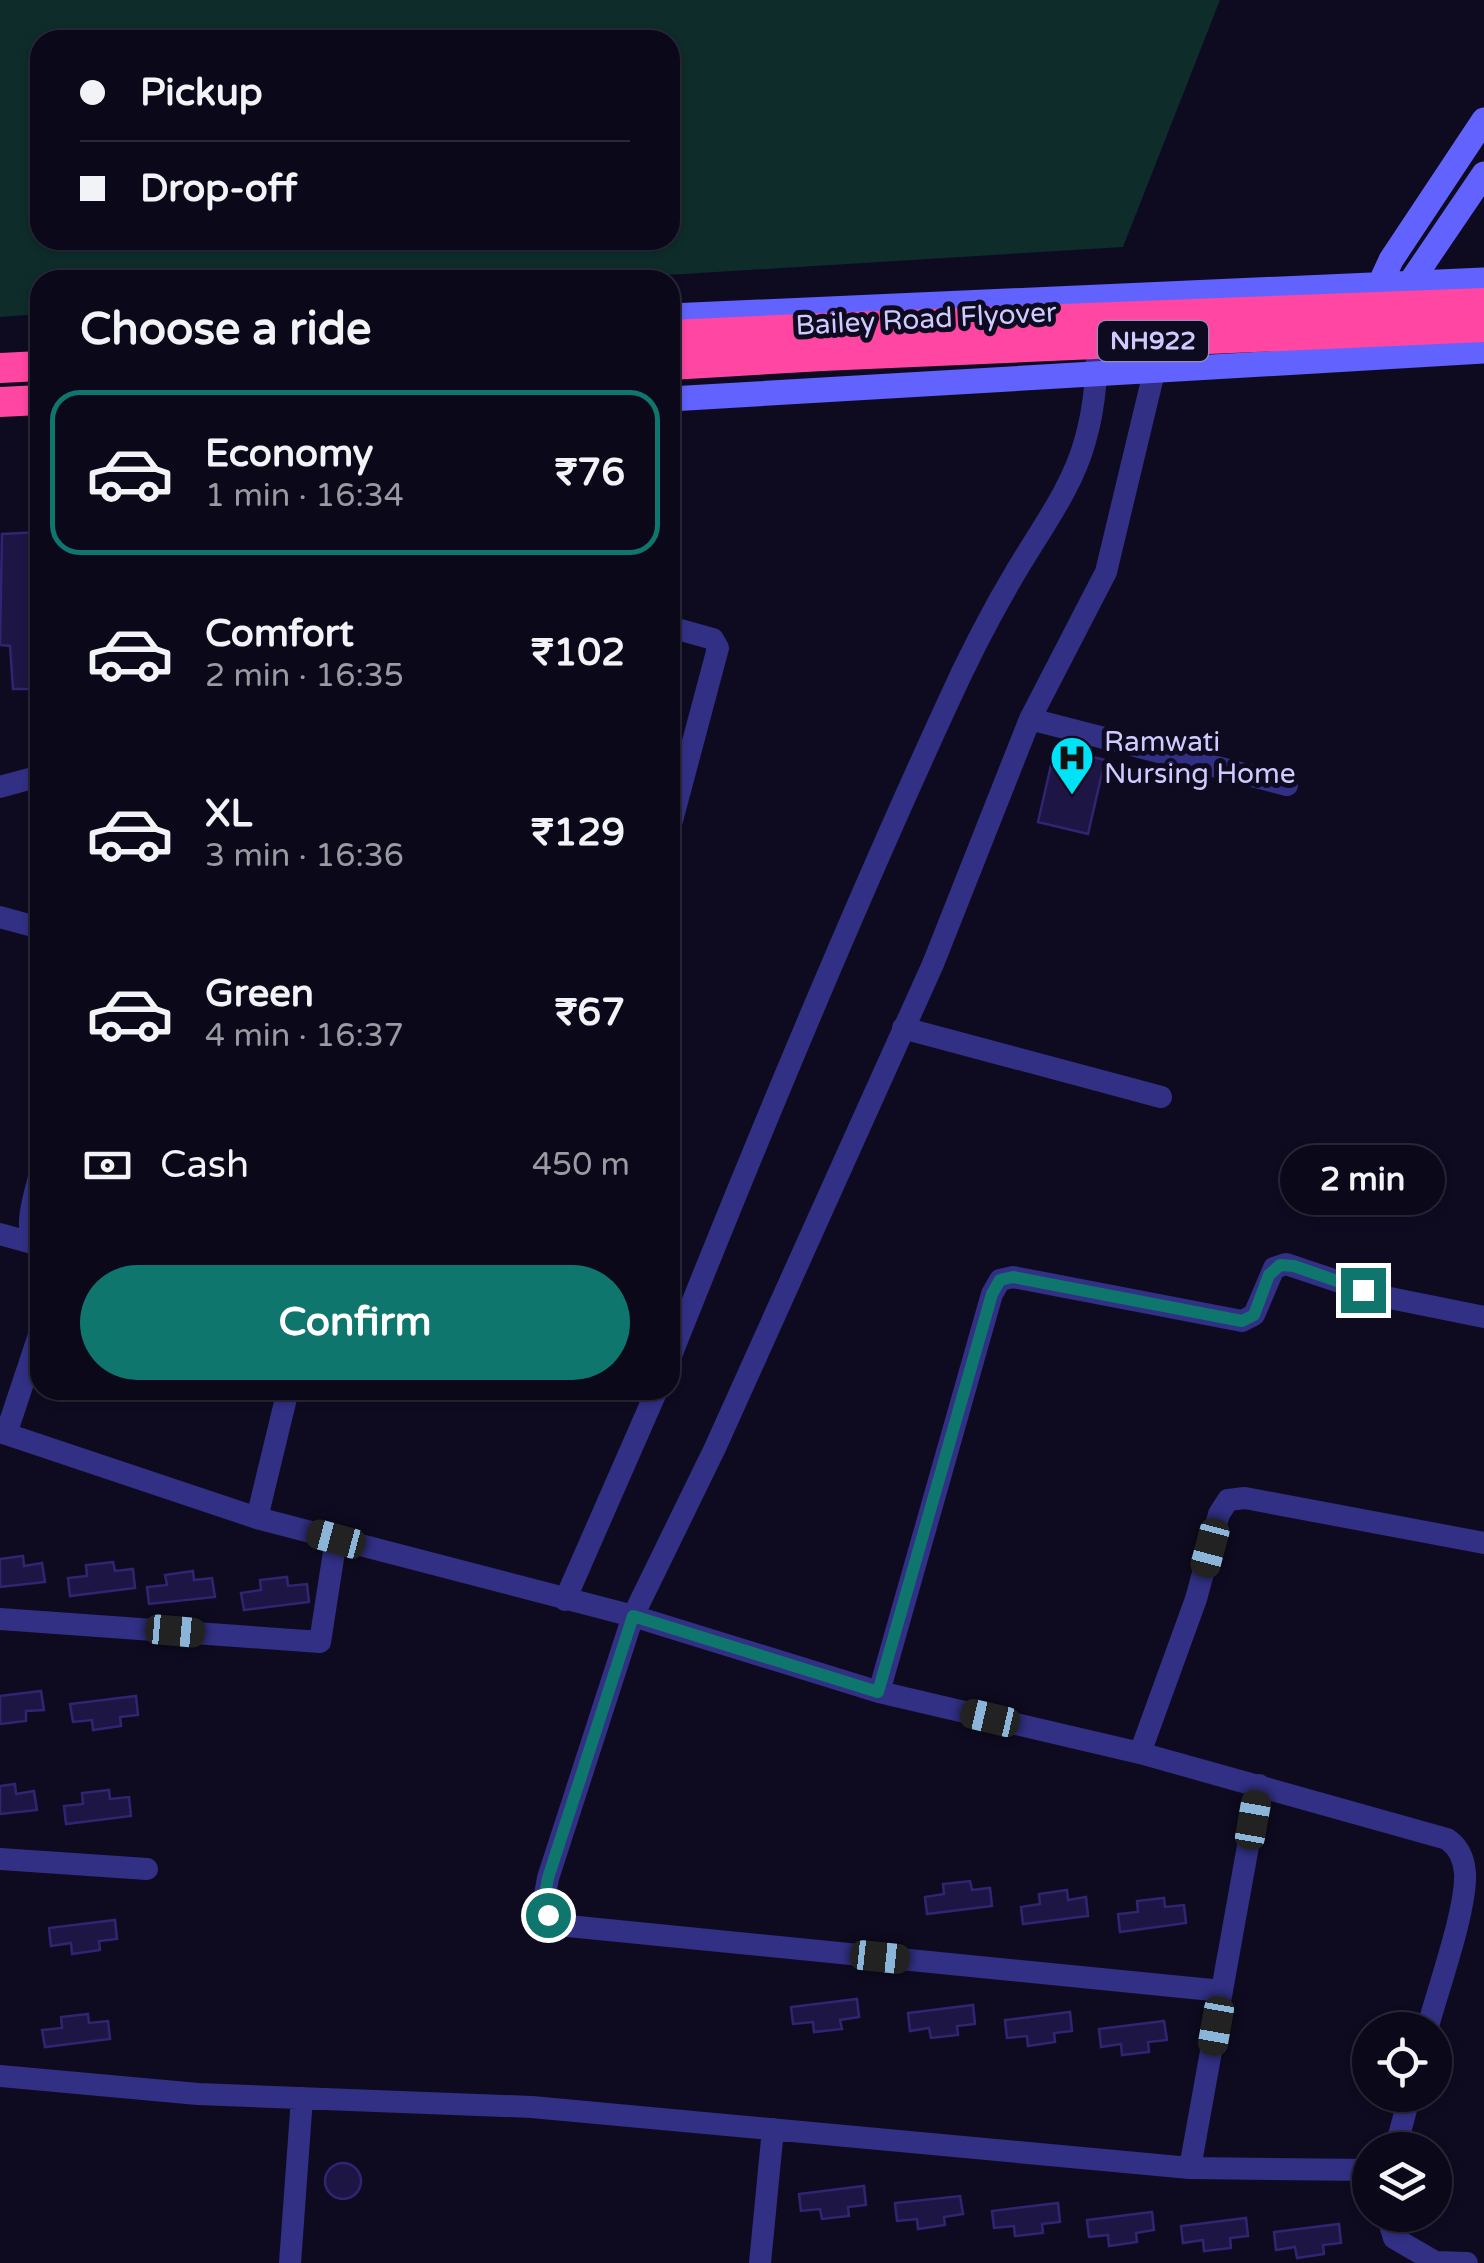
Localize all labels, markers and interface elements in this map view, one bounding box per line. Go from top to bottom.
text: Pickup [140,70,263,116]
text: Drop-off [140,166,297,212]
street label: Bailey Road Flyover [795,295,1058,343]
text: Choose a ride [80,303,371,357]
road number: NH922 [1098,321,1208,361]
icon: car [85,428,175,518]
text: Economy [205,431,373,477]
text: ₹76 [555,450,625,496]
text: 1 min · 16:34 [205,477,404,515]
icon: car [85,608,175,698]
text: Comfort [205,611,354,657]
text: ₹102 [531,630,625,676]
text: 2 min · 16:35 [205,657,404,695]
place label: Ramwati Nursing Home [1104,725,1296,791]
hospital icon: Ramwati Nursing Home [1049,735,1095,796]
icon: car [85,788,175,878]
text: XL [205,791,252,837]
text: ₹129 [531,810,625,856]
text: 3 min · 16:36 [205,837,404,875]
icon: car [85,968,175,1058]
text: Green [205,971,314,1017]
text: ₹67 [555,990,625,1036]
text: 4 min · 16:37 [205,1017,404,1055]
icon: cash [80,1138,135,1193]
text: Cash [160,1142,249,1188]
callout: 2 min [1280,1145,1446,1215]
text: 450 m [532,1146,630,1184]
text: 2 min [1320,1161,1405,1199]
button: Confirm [80,1265,630,1380]
route end [1341,1268,1386,1313]
car [1188,1515,1232,1581]
car [303,1517,369,1561]
car [144,1613,206,1649]
car [957,1697,1023,1739]
car [1233,1788,1273,1852]
route start [526,1893,571,1938]
car [849,1939,911,1975]
car [1196,1994,1236,2058]
map controls [1352,2012,1452,2232]
button: locate [1352,2012,1452,2112]
button: layers [1352,2132,1452,2232]

